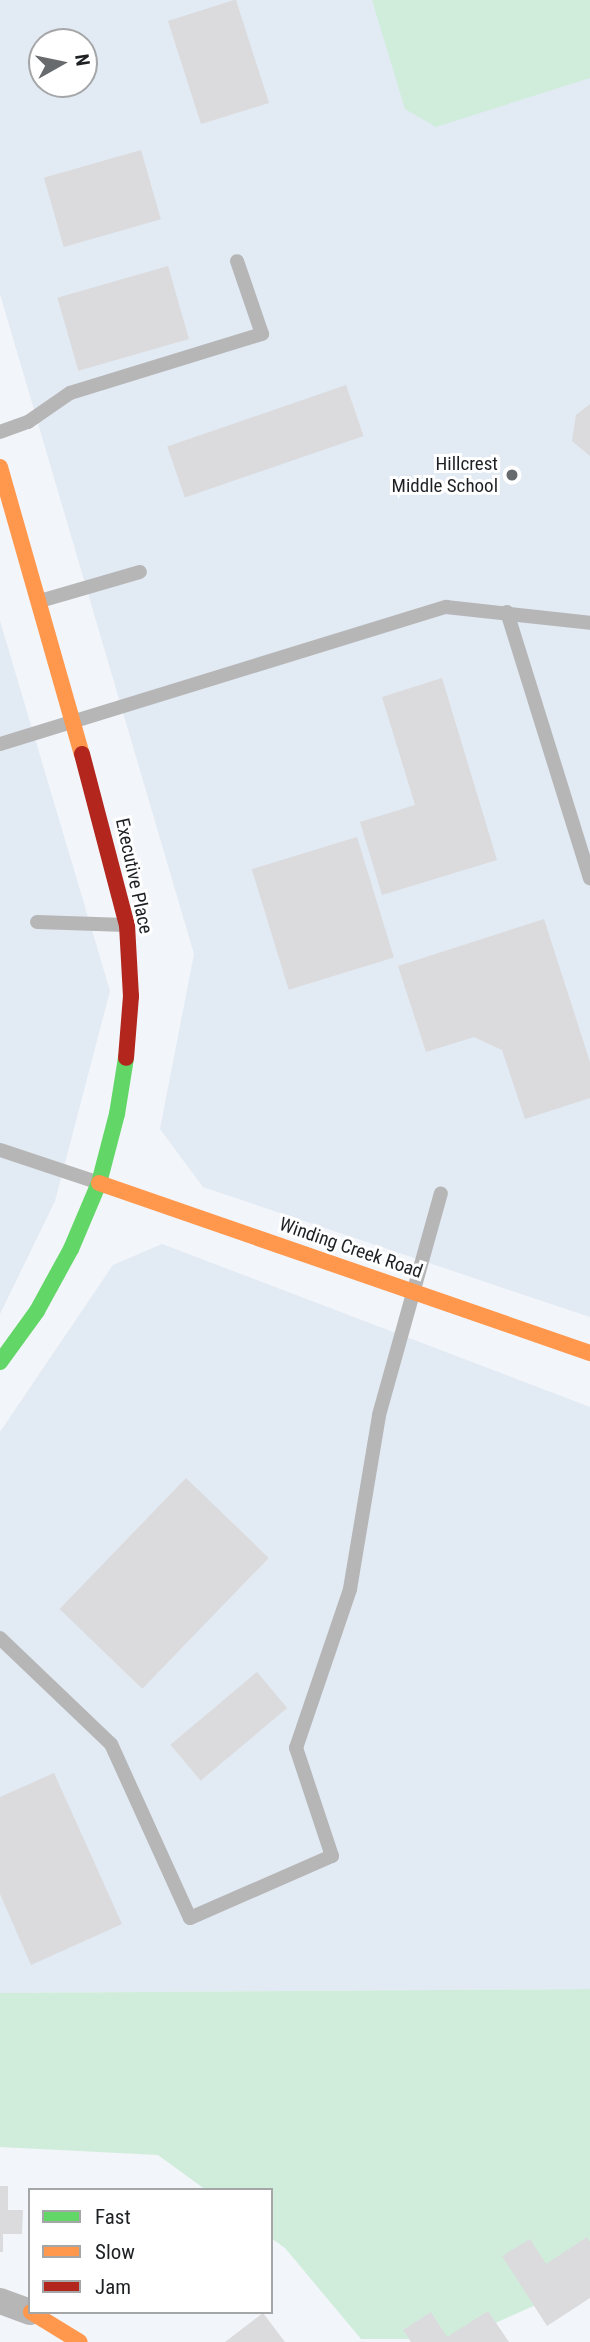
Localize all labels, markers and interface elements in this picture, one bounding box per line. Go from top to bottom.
north arrow [28,28,98,98]
text: N [70,52,95,67]
place label: Hillcrest Middle School [392,453,498,497]
marker: Hillcrest Middle School [504,467,520,483]
street label: Executive Place [111,816,157,936]
street label: Winding Creek Road [276,1213,426,1283]
legend [28,2188,273,2314]
text: Fast [95,2205,131,2229]
text: Slow [95,2240,135,2264]
text: Jam [95,2275,131,2299]

